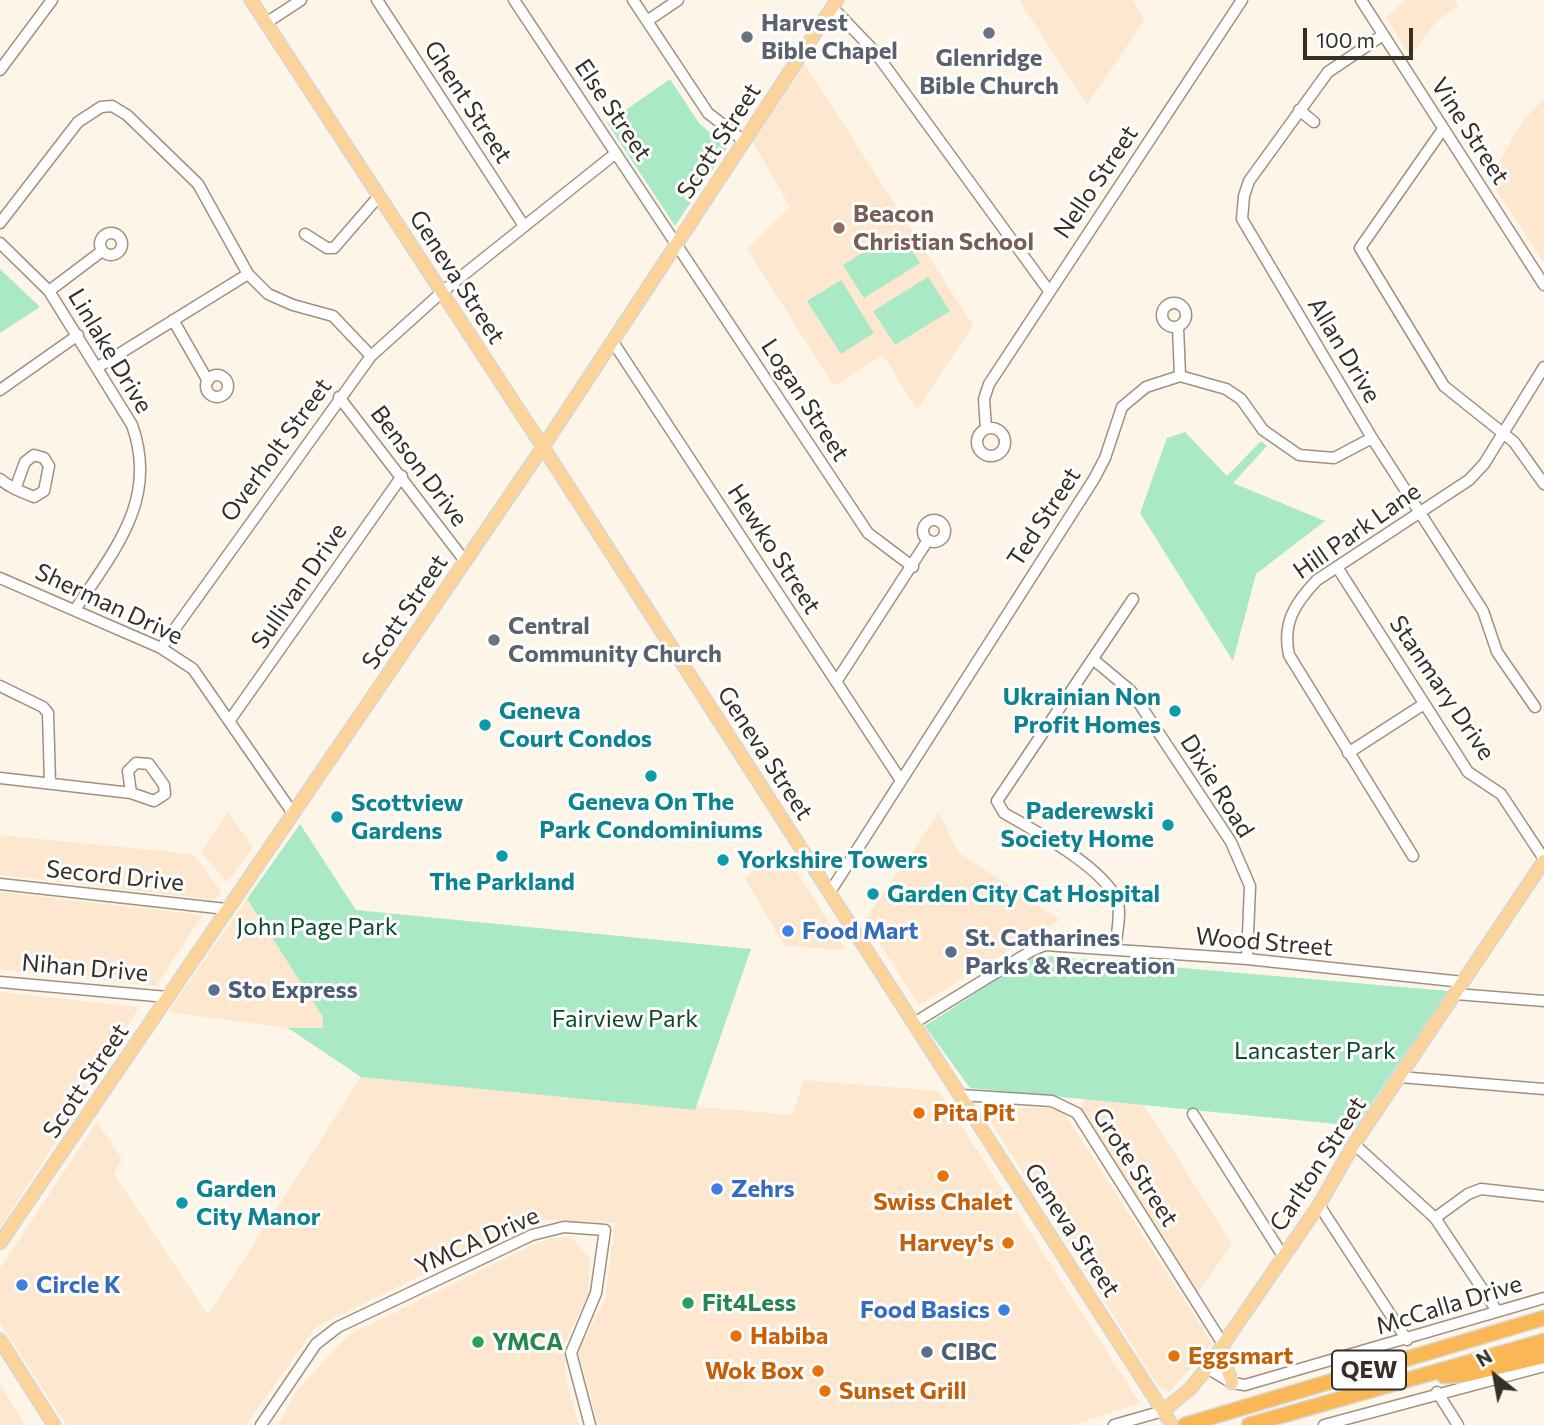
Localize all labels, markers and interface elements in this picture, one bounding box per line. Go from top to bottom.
place label: Harvest Bible Chapel [761,9,898,65]
scale bar [1306,14,1416,58]
marker: Glenridge Bible Church [981,25,997,41]
text: 100 m [1316,27,1375,52]
marker: Harvest Bible Chapel [739,29,755,45]
street label: Ghent Street [418,35,518,169]
place label: Glenridge Bible Church [919,44,1059,100]
street label: Else Street [569,54,657,166]
street label: Vine Street [1425,72,1515,190]
street label: Scott Street [671,78,767,204]
street label: Nello Street [1048,120,1144,244]
place label: Beacon Christian School [853,200,1034,256]
street label: Geneva Street [403,205,511,349]
marker: Beacon Christian School [831,220,847,236]
street label: Linlake Drive [62,284,158,418]
street label: Allan Drive [1301,292,1387,408]
street label: Logan Street [755,334,855,466]
street label: Overholt Street [214,373,338,527]
street label: Benson Drive [364,400,474,532]
street label: Ted Street [1001,462,1087,572]
street label: Hill Park Lane [1288,477,1426,585]
street label: Hewko Street [721,479,827,619]
street label: Sullivan Drive [245,518,353,654]
street label: Scott Street [356,549,454,675]
street label: Sherman Drive [30,557,188,651]
street label: Stanmary Drive [1383,610,1501,766]
place label: Central Community Church [508,612,722,668]
marker: Central Community Church [486,632,502,648]
street label: Geneva Street [711,681,819,825]
place label: Ukrainian Non Profit Homes [1003,683,1161,739]
place label: Geneva Court Condos [499,697,652,753]
marker: Ukrainian Non Profit Homes [1167,703,1183,719]
marker: Geneva Court Condos [477,717,493,733]
street label: Dixie Road [1174,729,1260,843]
marker: Geneva On The Park Condominiums [643,768,659,784]
place label: Geneva On The Park Condominiums [539,788,763,844]
place label: Scottview Gardens [351,789,463,845]
place label: Paderewski Society Home [1001,797,1154,853]
marker: Scottview Gardens [329,809,345,825]
marker: Paderewski Society Home [1160,817,1176,833]
place label: Yorkshire Towers [737,846,928,874]
marker: The Parkland [494,848,510,864]
marker: Yorkshire Towers [715,852,731,868]
street label: Secord Drive [45,854,185,898]
place label: The Parkland [429,868,575,896]
place label: Garden City Cat Hospital [887,880,1160,908]
marker: Garden City Cat Hospital [865,886,881,902]
park label: John Page Park [236,913,398,941]
place label: Food Mart [802,917,918,945]
street label: Wood Street [1194,922,1334,962]
marker: Food Mart [780,923,796,939]
place label: St. Catharines Parks & Recreation [965,924,1175,980]
marker: St. Catharines Parks & Recreation [943,944,959,960]
street label: Nihan Drive [21,948,149,988]
place label: Sto Express [228,976,358,1004]
marker: Sto Express [206,982,222,998]
park label: Fairview Park [552,1005,698,1033]
street label: Scott Street [37,1018,135,1144]
park label: Lancaster Park [1234,1037,1396,1065]
street label: Carlton Street [1264,1091,1372,1237]
place label: Pita Pit [933,1099,1015,1127]
street label: Grote Street [1086,1102,1184,1232]
marker: Pita Pit [911,1105,927,1121]
street label: Geneva Street [1018,1158,1126,1302]
marker: Swiss Chalet [935,1168,951,1184]
place label: Garden City Manor [196,1175,321,1231]
place label: Zehrs [731,1175,795,1203]
marker: Zehrs [709,1181,725,1197]
place label: Swiss Chalet [873,1188,1013,1216]
marker: Garden City Manor [174,1195,190,1211]
street label: YMCA Drive [411,1201,543,1281]
place label: Harvey's [899,1229,994,1257]
marker: Harvey's [1000,1235,1016,1251]
street label: McCalla Drive [1373,1269,1525,1341]
place label: Circle K [36,1271,121,1299]
marker: Circle K [14,1277,30,1293]
place label: Fit4Less [702,1289,796,1317]
marker: Fit4Less [680,1295,696,1311]
place label: Food Basics [860,1296,990,1324]
marker: Food Basics [996,1302,1012,1318]
place label: Habiba [750,1322,828,1350]
place label: YMCA [492,1328,563,1356]
marker: Habiba [728,1328,744,1344]
marker: YMCA [470,1334,486,1350]
place label: CIBC [941,1338,997,1366]
north arrow [1460,1341,1530,1411]
place label: Eggsmart [1188,1342,1294,1370]
marker: CIBC [919,1344,935,1360]
text: N [1472,1344,1496,1371]
marker: Eggsmart [1166,1348,1182,1364]
road number: QEW [1332,1350,1406,1390]
place label: Wok Box [705,1357,804,1385]
marker: Wok Box [810,1363,826,1379]
place label: Sunset Grill [839,1377,967,1405]
marker: Sunset Grill [817,1383,833,1399]

